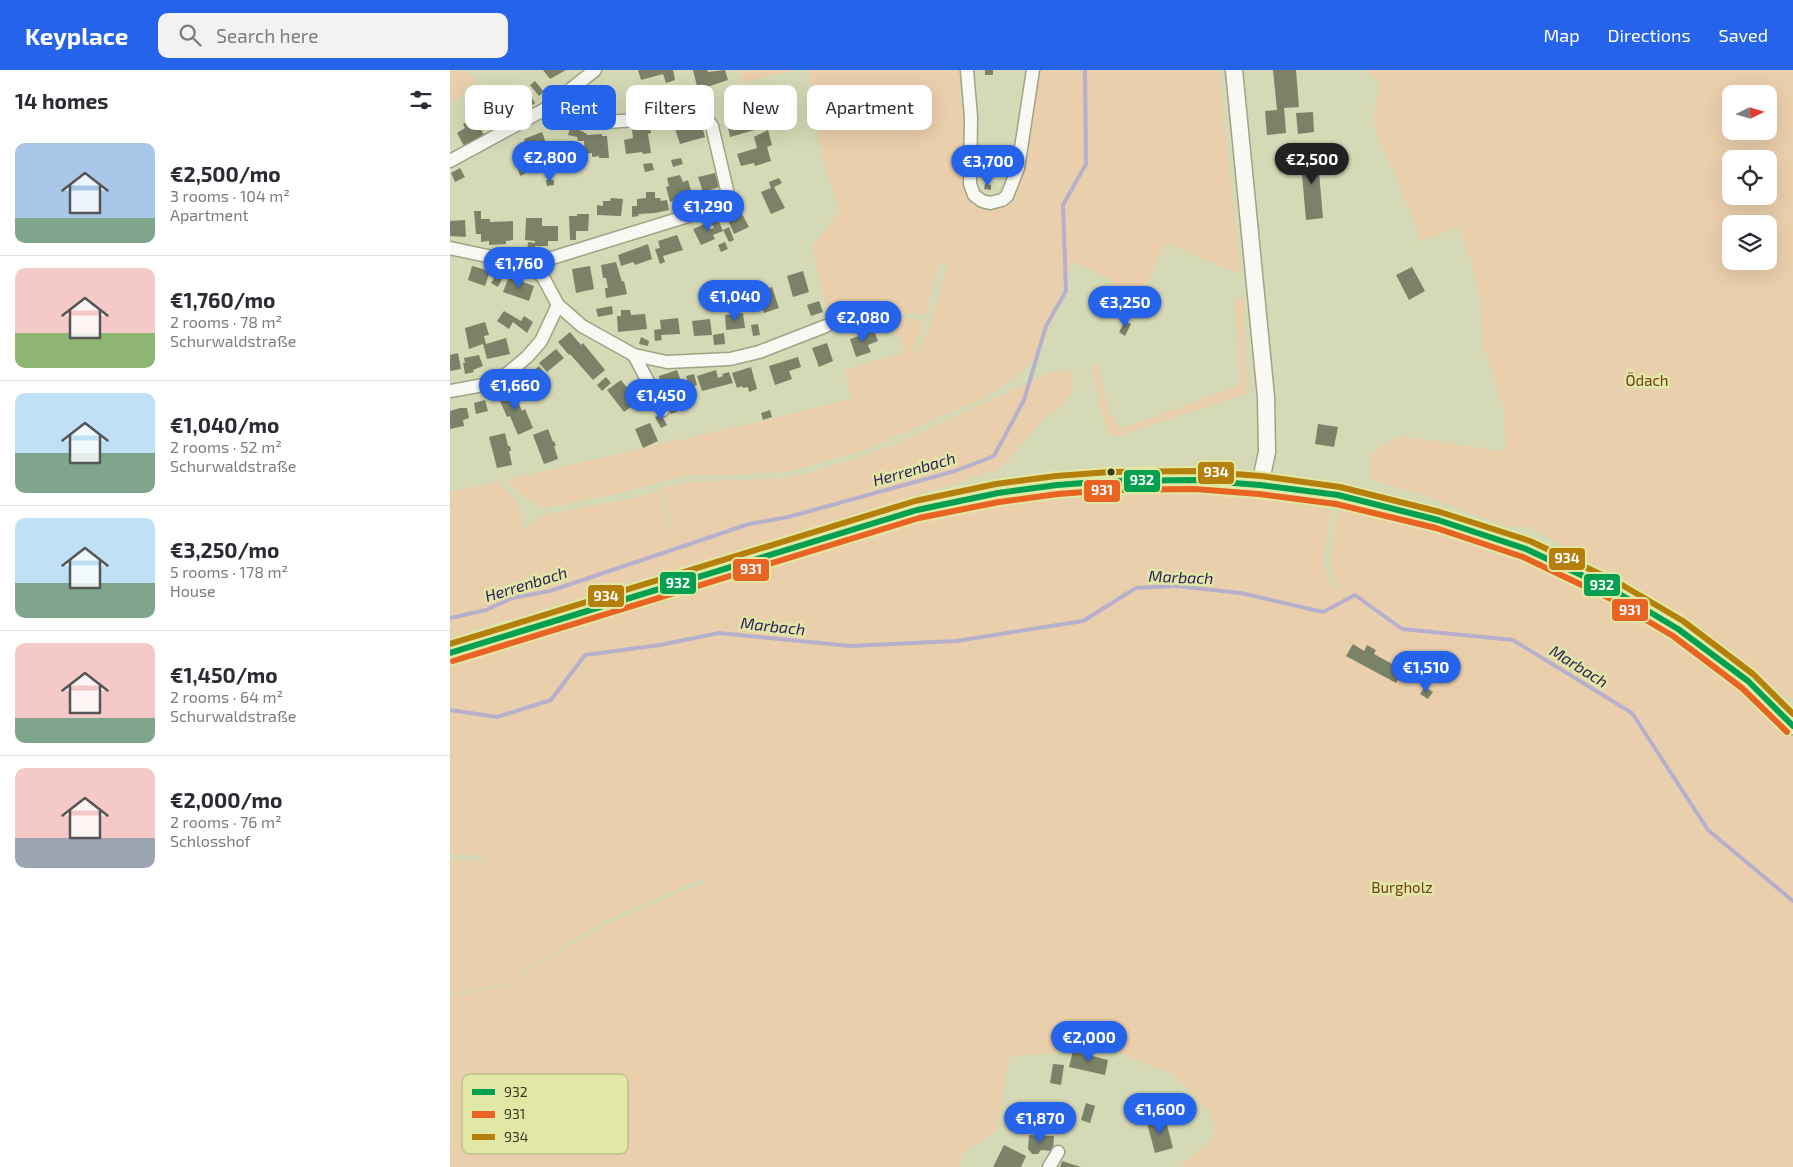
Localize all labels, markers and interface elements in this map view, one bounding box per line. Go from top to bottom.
search box [158,13,508,58]
text: Keyplace [25,21,128,50]
icon: search [176,21,204,49]
text: Search here [216,24,318,47]
text: Map [1543,24,1580,46]
text: Directions [1608,24,1691,46]
text: Saved [1719,24,1768,46]
chip: Buy [465,85,532,130]
chip: Rent [542,85,616,130]
chip: Filters [626,85,714,130]
chip: New [724,85,797,130]
chip: Apartment [807,85,932,130]
north arrow [1722,85,1778,140]
map controls [1722,85,1777,270]
icon: filters [407,86,435,114]
text: 14 homes [15,88,109,113]
pin: €2,800 [509,140,591,183]
pin: €2,500 [1271,142,1353,185]
pin: €3,700 [947,144,1029,187]
text: €2,800 [523,147,577,166]
text: €2,500 [1286,149,1338,168]
button: locate [1722,150,1777,205]
text: €3,700 [962,151,1014,170]
text: €2,500/mo [170,161,281,186]
icon: home [55,163,115,223]
text: 3 rooms · 104 m² [170,186,290,205]
pin: €1,290 [667,190,749,232]
text: €1,290 [683,196,733,215]
text: Apartment [170,205,249,224]
button: layers [1722,215,1777,270]
pin: €1,760 [478,246,560,289]
text: €1,760 [495,253,543,272]
pin: €1,040 [694,280,776,322]
text: €1,040 [709,286,761,305]
pin: €3,250 [1084,286,1166,328]
text: €1,760/mo [170,287,276,312]
icon: home [55,288,115,348]
text: €3,250 [1099,292,1151,311]
pin: €2,080 [822,300,904,343]
text: €2,080 [836,307,890,326]
text: 2 rooms · 78 m² [170,312,282,331]
text: Schurwaldstraße [170,331,296,350]
pin: €1,660 [474,368,556,411]
park label: Ödach [1626,371,1668,389]
text: €1,660 [490,375,540,394]
pin: €1,450 [620,378,702,421]
text: €1,450 [636,385,686,404]
text: €1,040/mo [170,412,279,437]
icon: home [55,413,115,473]
text: 2 rooms · 52 m² [170,437,282,456]
water label: Herrenbach [870,448,957,489]
text: Schurwaldstraße [170,456,296,475]
line badge: 934 [1197,461,1235,485]
text: 934 [1203,463,1229,480]
unlabelled marker [1106,467,1116,477]
line badge: 932 [1123,469,1161,493]
text: 932 [1130,471,1154,488]
line badge: 931 [1083,479,1121,503]
text: 931 [1091,481,1113,498]
text: €3,250/mo [170,537,279,562]
icon: home [55,538,115,598]
line badge: 934 [1548,547,1586,571]
text: 934 [1554,549,1580,566]
line badge: 931 [732,558,770,582]
text: 931 [740,560,762,577]
text: 5 rooms · 178 m² [170,562,288,581]
water label: Herrenbach [482,562,569,605]
water label: Marbach [1148,566,1214,587]
line badge: 932 [659,571,697,595]
line badge: 932 [1583,573,1621,597]
text: 932 [666,574,690,591]
text: 932 [1590,576,1614,593]
text: House [170,581,216,600]
line badge: 934 [587,584,625,608]
text: 934 [593,587,619,604]
line badge: 931 [1611,598,1649,622]
text: 931 [1619,601,1641,618]
water label: Marbach [740,613,806,638]
water label: Marbach [1547,640,1612,691]
pin: €1,510 [1385,650,1467,693]
text: €1,510 [1403,657,1449,676]
text: €1,450/mo [170,662,278,687]
icon: home [55,663,115,723]
text: 2 rooms · 64 m² [170,687,283,706]
text: Schurwaldstraße [170,706,296,725]
text: €2,000/mo [170,787,282,812]
icon: home [55,788,115,848]
text: 2 rooms · 76 m² [170,812,282,831]
text: Schlosshof [170,831,251,850]
park label: Burgholz [1371,878,1433,896]
pin: €2,000 [1048,1020,1130,1063]
text: €2,000 [1062,1027,1116,1046]
legend [462,1074,628,1154]
text: 932 [504,1083,528,1100]
pin: €1,600 [1119,1092,1201,1135]
text: €1,600 [1135,1099,1185,1118]
pin: €1,870 [999,1102,1081,1144]
text: 931 [504,1105,525,1122]
text: €1,870 [1015,1108,1065,1127]
text: 934 [504,1128,528,1145]

